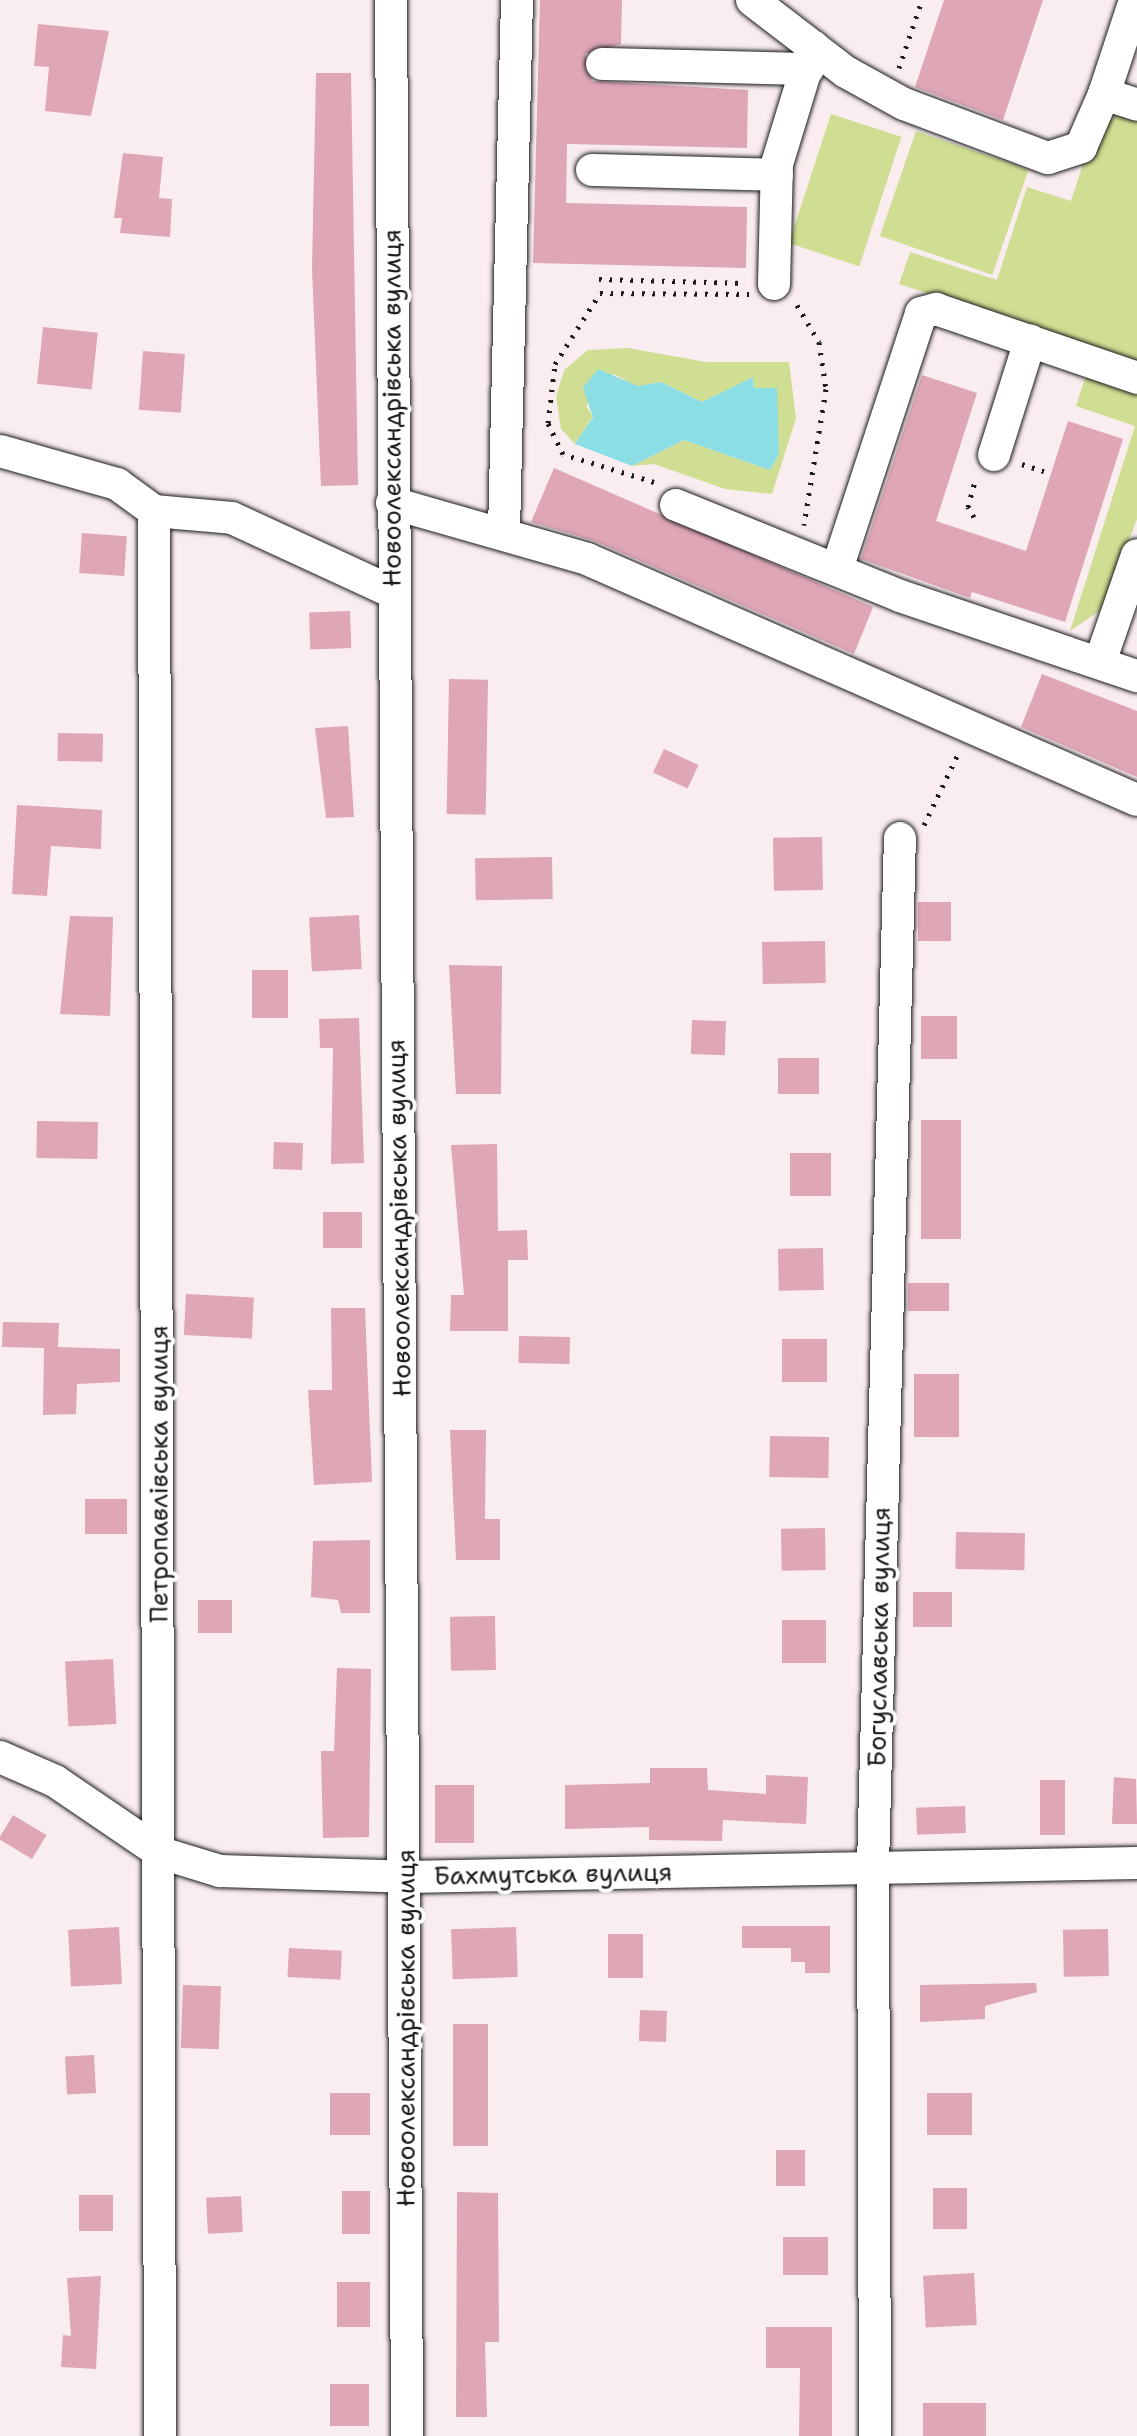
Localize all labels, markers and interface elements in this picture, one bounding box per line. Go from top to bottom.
street label: Новоолександрівська вулиця [377,229,407,587]
street label: Новоолександрівська вулиця [381,1039,417,1397]
street label: Петропавлівська вулиця [144,1325,174,1623]
street label: Богуславська вулиця [862,1507,896,1767]
street label: Новоолександрівська вулиця [391,1849,421,2207]
street label: Бахмутська вулиця [433,1857,673,1891]

